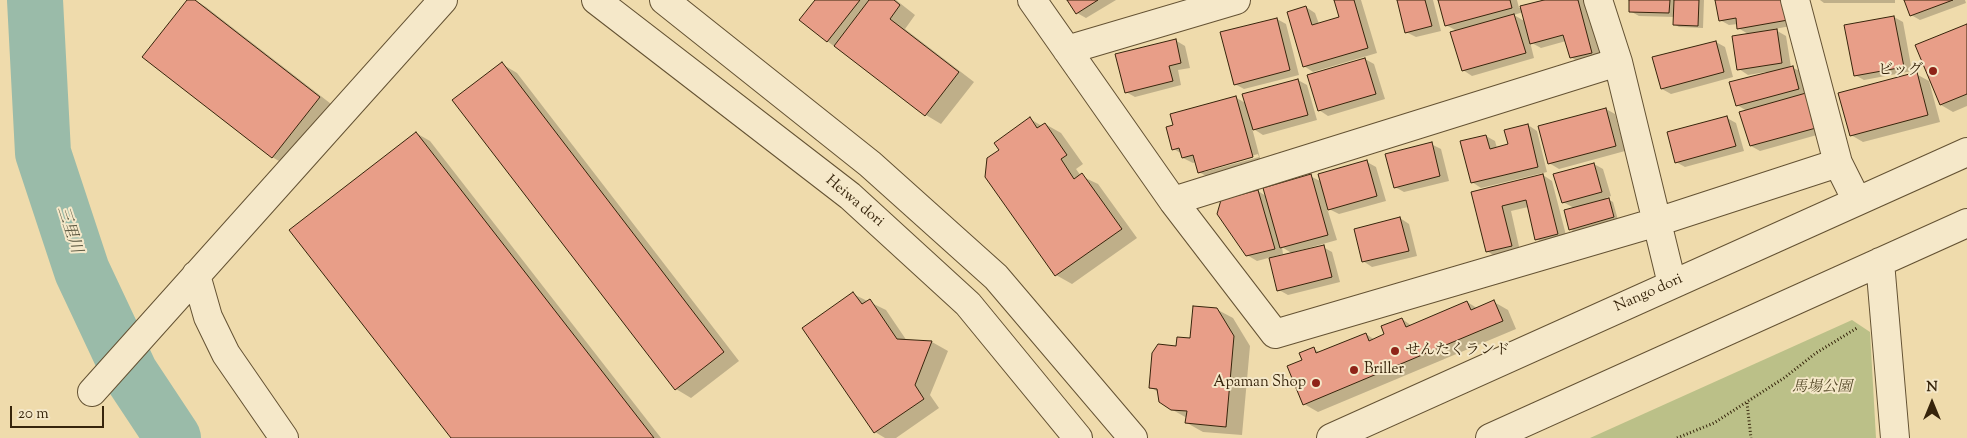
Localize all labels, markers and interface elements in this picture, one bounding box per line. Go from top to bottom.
place label: ビッグ [1878,62,1923,80]
marker: ビッグ [1927,65,1939,77]
street label: Heiwa dori [821,172,887,232]
water label: 三里川 [51,204,85,256]
street label: Nango dori [1612,271,1686,317]
place label: せんたくランド [1405,342,1510,360]
marker: せんたくランド [1389,345,1401,357]
place label: Briller [1364,361,1404,379]
marker: Briller [1348,364,1360,376]
place label: Apaman Shop [1213,374,1306,392]
marker: Apaman Shop [1310,377,1322,389]
north arrow [1907,378,1957,428]
text: N [1926,378,1938,398]
park label: 馬場公園 [1792,379,1852,397]
scale bar [12,396,106,428]
text: 20 m [18,404,49,425]

